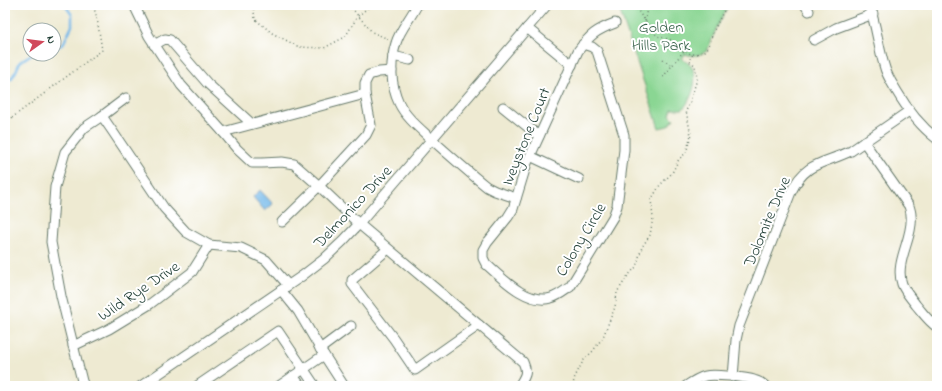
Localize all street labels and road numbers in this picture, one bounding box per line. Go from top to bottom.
street label: Iveystone Court [496,83,558,189]
street label: Delmonico Drive [308,160,399,255]
street label: Dolomite Drive [738,172,798,272]
street label: Colony Circle [550,198,614,281]
street label: Wild Rye Drive [93,255,186,328]

